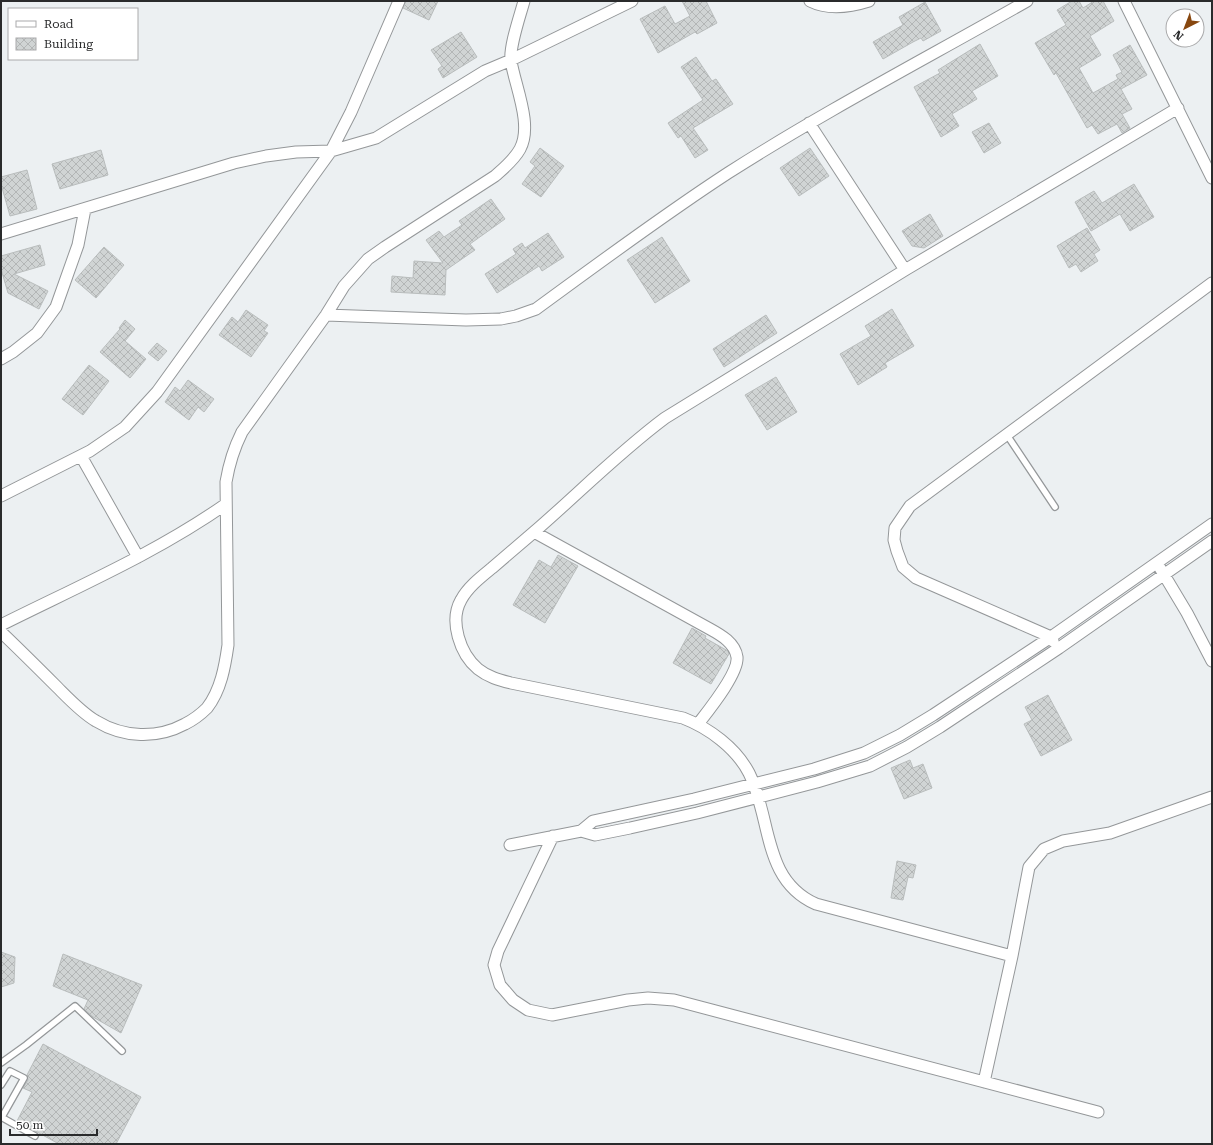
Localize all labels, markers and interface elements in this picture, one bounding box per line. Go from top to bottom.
legend [8,8,138,60]
north arrow [1165,8,1205,48]
text: Road [44,17,74,31]
text: N [1171,27,1186,43]
text: Building [44,37,93,51]
scale bar [10,1111,97,1137]
text: 50 m [16,1118,43,1132]

